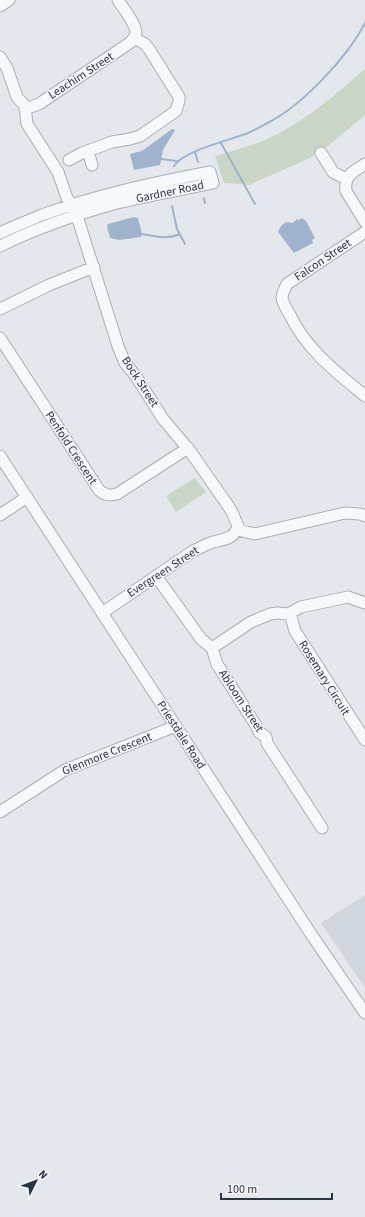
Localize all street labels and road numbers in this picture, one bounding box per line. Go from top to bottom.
street label: Leachim Street [45,48,117,104]
street label: Gardner Road [134,177,206,207]
street label: Falcon Street [291,235,355,285]
street label: Bock Street [117,353,163,411]
street label: Penfold Crescent [41,408,101,488]
street label: Evergreen Street [124,542,202,602]
street label: Rosemary Circuit [294,637,354,719]
street label: Abloom Street [214,666,268,736]
street label: Priestdale Road [153,697,209,773]
street label: Glenmore Crescent [60,728,154,780]

